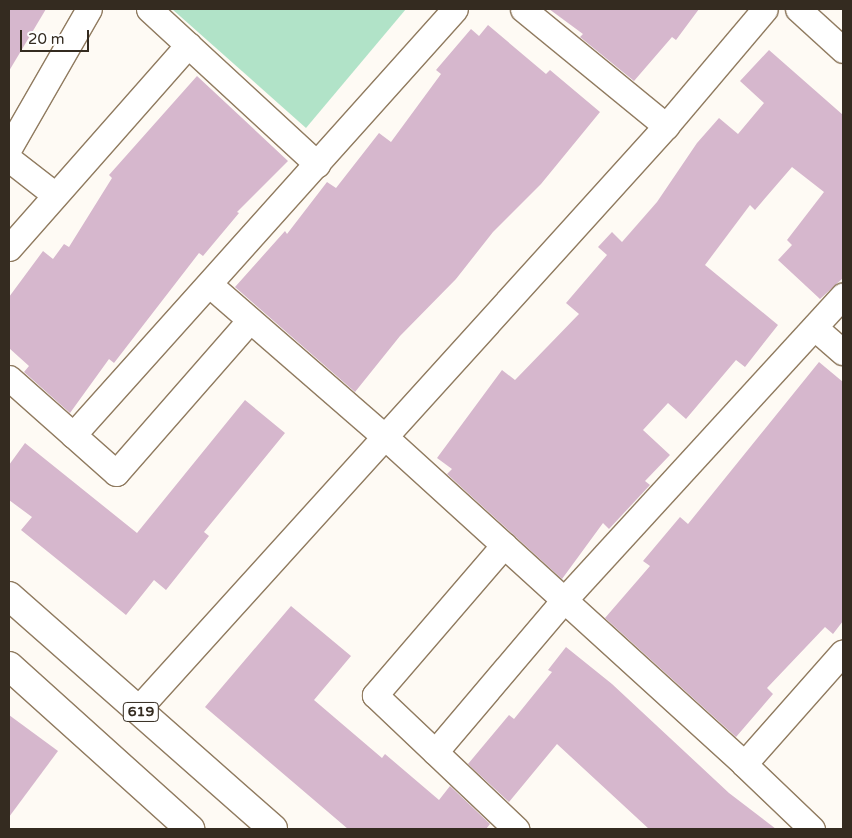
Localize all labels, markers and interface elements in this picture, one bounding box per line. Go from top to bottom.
scale bar [22,20,91,52]
text: 20 m [28,30,65,48]
road number: 619 [122,700,160,724]

